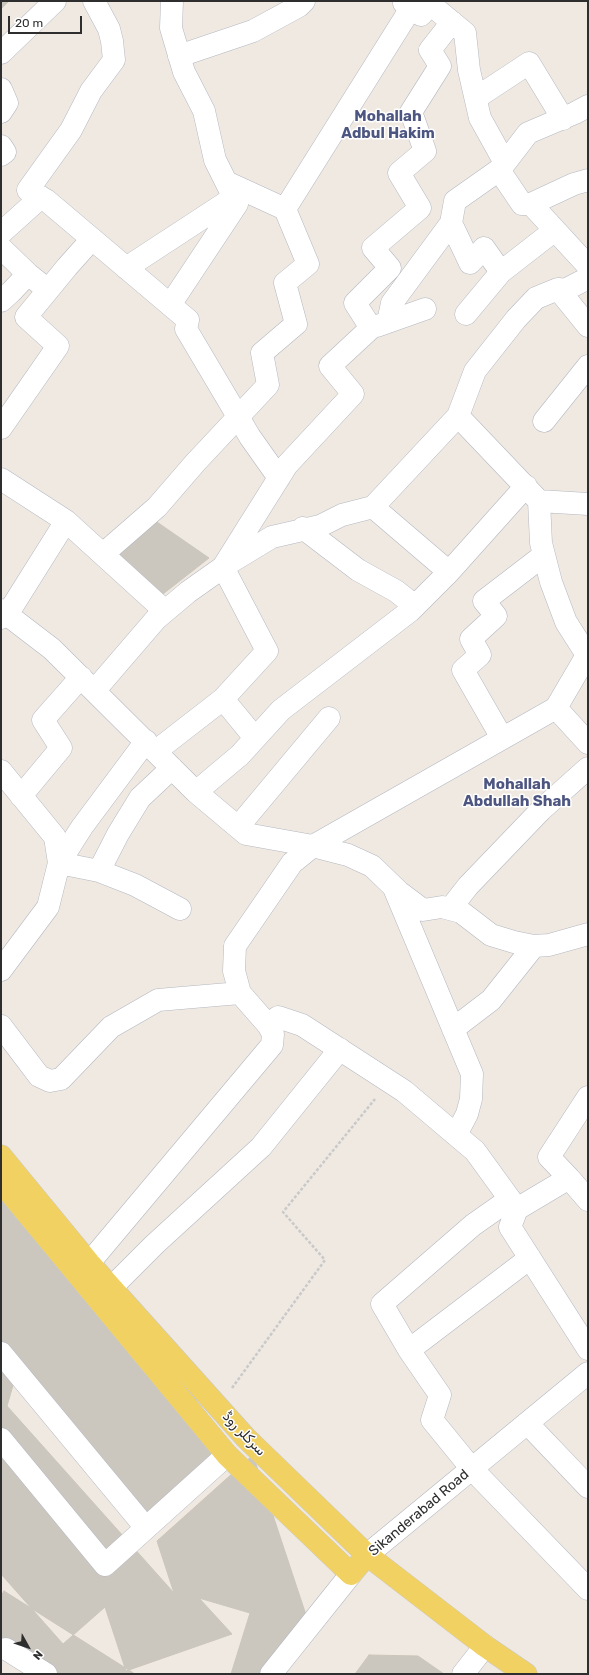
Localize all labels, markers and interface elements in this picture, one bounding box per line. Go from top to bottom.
scale bar [10,8,84,34]
text: 20 m [15,16,43,30]
district label: Mohallah Adbul Hakim [341,108,435,143]
district label: Mohallah Abdullah Shah [463,776,571,811]
street label: سرکلر روڈ [219,1408,269,1460]
street label: Sikanderabad Road [366,1466,472,1560]
north arrow [8,1627,48,1667]
text: N [30,1648,45,1662]

